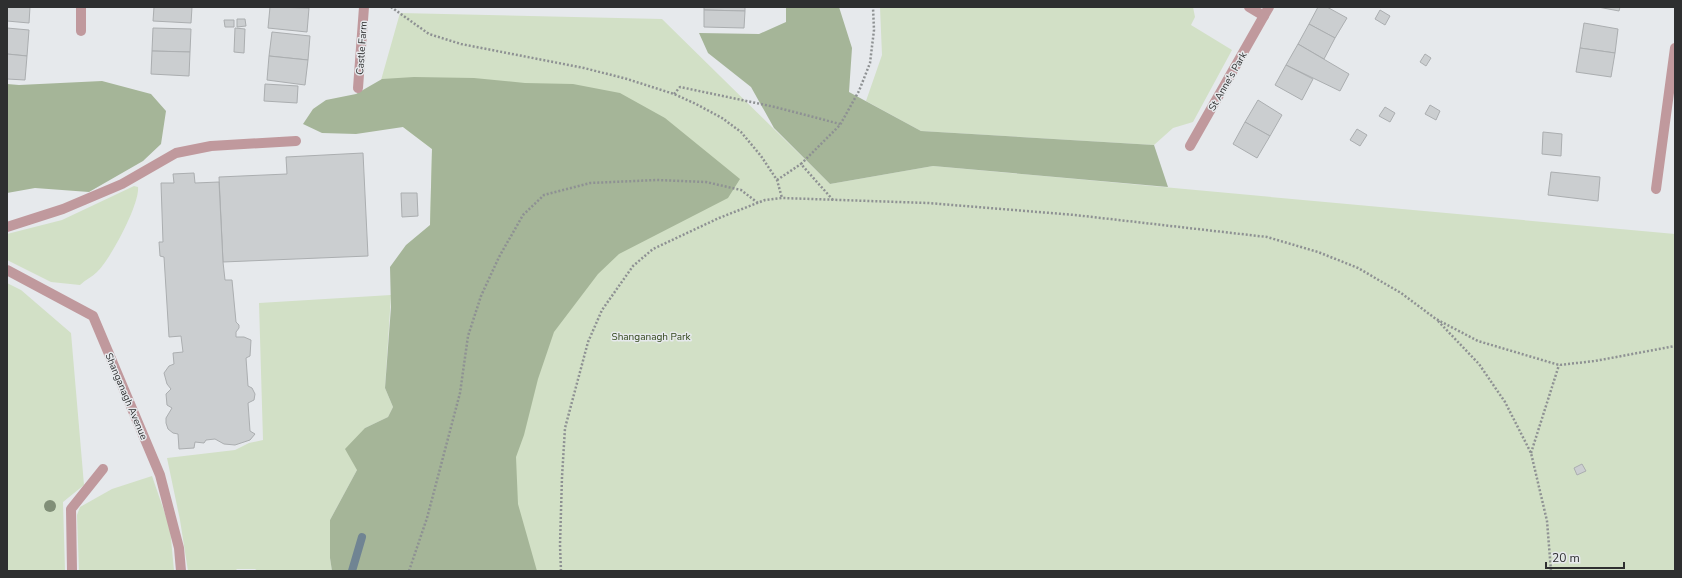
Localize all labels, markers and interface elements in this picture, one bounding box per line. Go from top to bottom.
street label: Castle Farm [353,21,371,75]
street label: St Anne's Park [1205,49,1251,113]
park label: Shanganagh Park [611,330,692,344]
street label: Shanganagh Avenue [101,351,151,442]
scale bar [1546,544,1624,570]
text: 20 m [1552,550,1580,566]

